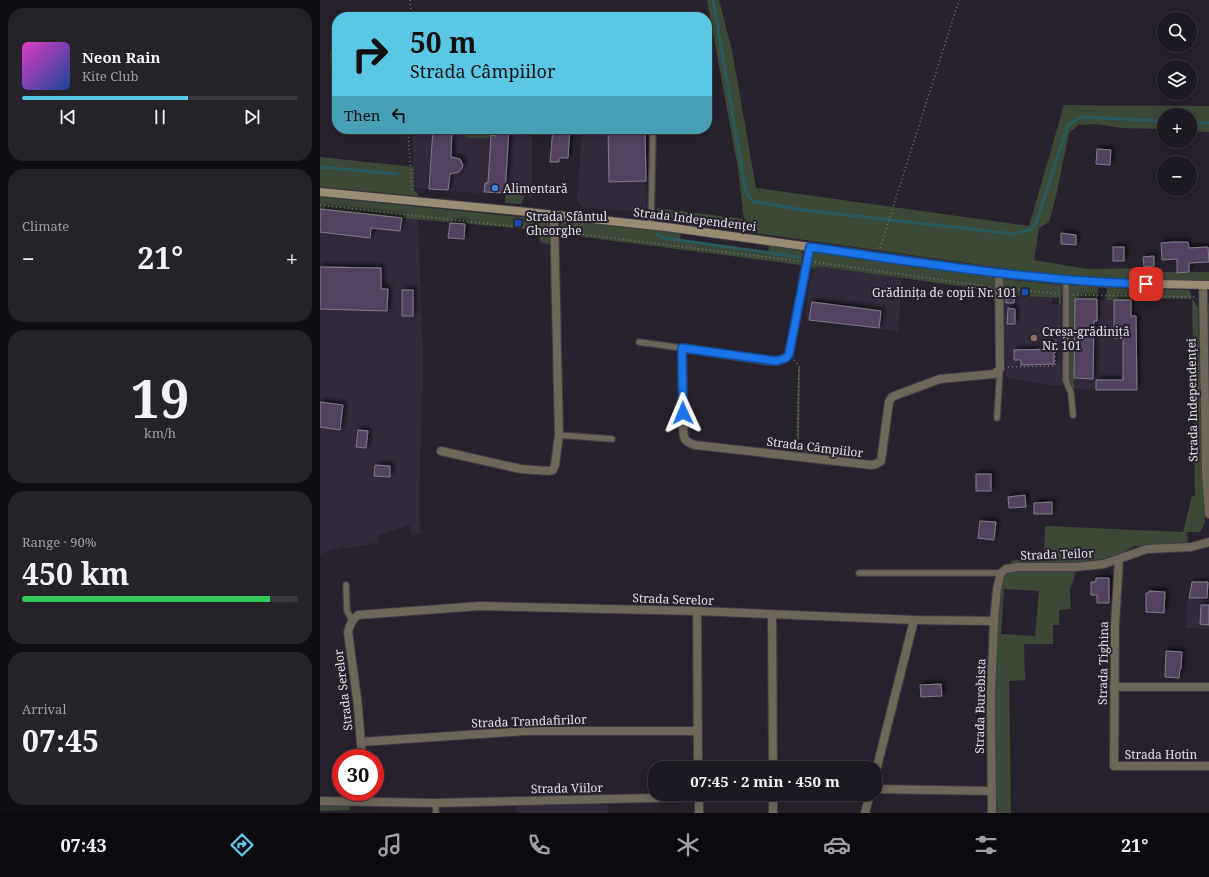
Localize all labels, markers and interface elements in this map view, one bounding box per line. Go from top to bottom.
map controls [1157,12,1197,196]
button: search [1157,12,1197,52]
text: 50 m [410,23,477,61]
icon: right [344,28,396,80]
text: Neon Rain [82,47,160,67]
text: Strada Câmpiilor [410,59,555,83]
button: layers [1157,60,1197,100]
text: Kite Club [82,67,138,85]
icon: left [388,104,410,126]
text: Then [344,105,380,125]
icon: previous [57,106,79,128]
icon: pause [149,106,171,128]
icon: next [241,106,263,128]
button: + [1157,108,1197,148]
button: − [1157,156,1197,196]
place label: Alimentară [503,180,568,197]
marker: Alimentară [490,183,500,193]
street label: Strada Independenței [633,203,758,235]
place label: Strada Sfântul Gheorghe [526,208,607,239]
text: Climate [22,217,69,235]
marker: Strada Sfântul Gheorghe [513,218,523,228]
text: 21° [137,237,183,278]
text: − [22,243,35,273]
text: + [286,243,298,273]
pin [1129,267,1163,301]
icon: arrive [1135,273,1157,295]
place label: Grădinița de copii Nr. 101 [872,284,1017,301]
marker: Grădinița de copii Nr. 101 [1020,287,1030,297]
place label: Creșa-grădiniță Nr. 101 [1042,323,1130,354]
marker: Creșa-grădiniță Nr. 101 [1029,333,1039,343]
street label: Strada Independenței [1182,338,1202,462]
text: 19 [131,362,189,433]
position arrow [662,392,704,434]
text: km/h [144,424,176,442]
street label: Strada Câmpiilor [766,433,865,461]
text: Range · 90% [22,533,96,551]
street label: Strada Teilor [1020,544,1094,564]
text: 450 km [22,553,129,594]
street label: Strada Serelor [632,589,714,609]
street label: Strada Tighina [1094,621,1112,705]
street label: Strada Serelor [330,648,356,731]
street label: Strada Burebista [971,658,989,754]
text: Arrival [22,700,66,718]
street label: Strada Trandafirilor [471,710,587,732]
text: 07:45 [22,720,99,761]
street label: Strada Hotin [1125,746,1197,763]
speed limit sign: 30 [332,749,384,801]
text: 07:45 · 2 min · 450 m [690,771,840,791]
street label: Strada Viilor [531,779,604,797]
icon: directions [228,831,256,859]
icon: music [376,831,404,859]
icon: phone [525,831,553,859]
icon: climate [674,831,702,859]
icon: car [823,831,851,859]
icon: filters [972,831,1000,859]
text: 07:43 [60,833,107,857]
text: 21° [1121,833,1149,857]

